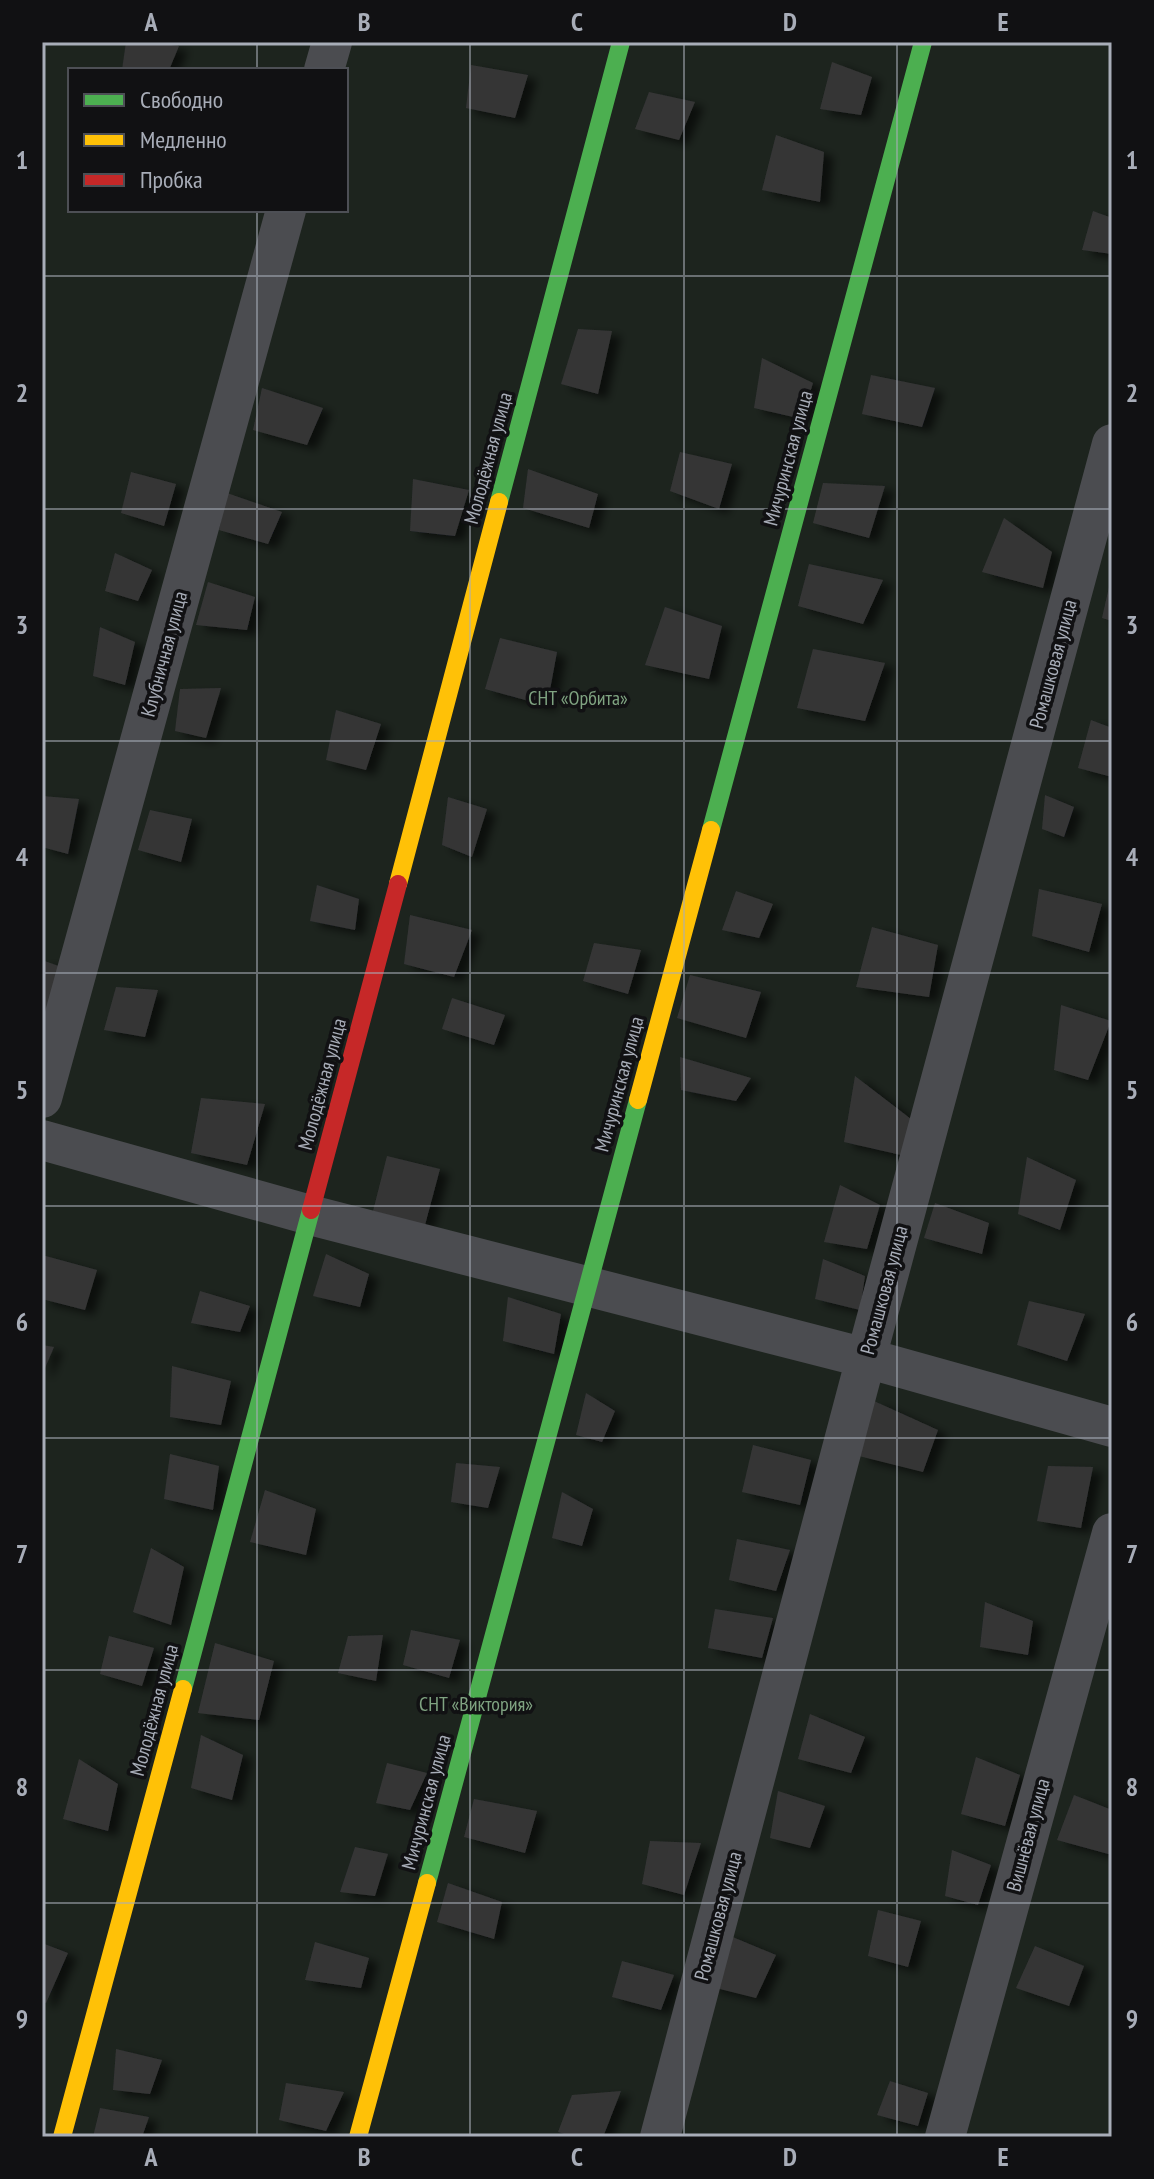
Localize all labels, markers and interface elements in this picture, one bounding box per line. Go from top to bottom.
text: A [143,5,158,38]
text: B [358,5,371,38]
text: C [571,5,583,38]
text: D [783,5,797,38]
text: E [997,5,1009,38]
legend [68,68,348,212]
text: Свободно [140,84,223,115]
text: Медленно [140,124,227,155]
text: 1 [16,143,28,176]
text: 1 [1126,143,1138,176]
text: Пробка [140,164,203,195]
text: 2 [16,376,28,409]
text: 2 [1126,376,1138,409]
street label: Мичуринская улица [757,388,819,528]
street label: Молодёжная улица [458,389,518,527]
street label: Клубничная улица [135,588,193,720]
street label: Ромашковая улица [1023,597,1083,731]
text: 3 [16,608,28,641]
text: 3 [1126,608,1138,641]
park label: СНТ «Орбита» [528,685,628,711]
text: 4 [16,840,29,873]
text: 4 [1126,840,1139,873]
street label: Мичуринская улица [588,1014,650,1154]
street label: Молодёжная улица [292,1015,352,1153]
text: 5 [16,1073,28,1106]
text: 5 [1126,1073,1138,1106]
street label: Ромашковая улица [854,1223,914,1357]
text: 6 [16,1305,28,1338]
text: 6 [1126,1305,1138,1338]
text: 7 [16,1537,28,1570]
text: 7 [1126,1537,1138,1570]
street label: Молодёжная улица [124,1641,184,1779]
park label: СНТ «Виктория» [419,1691,533,1717]
street label: Мичуринская улица [395,1732,457,1872]
text: 8 [16,1770,28,1803]
text: 8 [1126,1770,1138,1803]
street label: Вишнёвая улица [1000,1776,1056,1894]
street label: Ромашковая улица [688,1849,748,1983]
text: 9 [16,2002,28,2035]
text: 9 [1126,2002,1138,2035]
text: A [143,2140,158,2173]
text: B [358,2140,371,2173]
text: C [571,2140,583,2173]
text: D [783,2140,797,2173]
text: E [997,2140,1009,2173]

